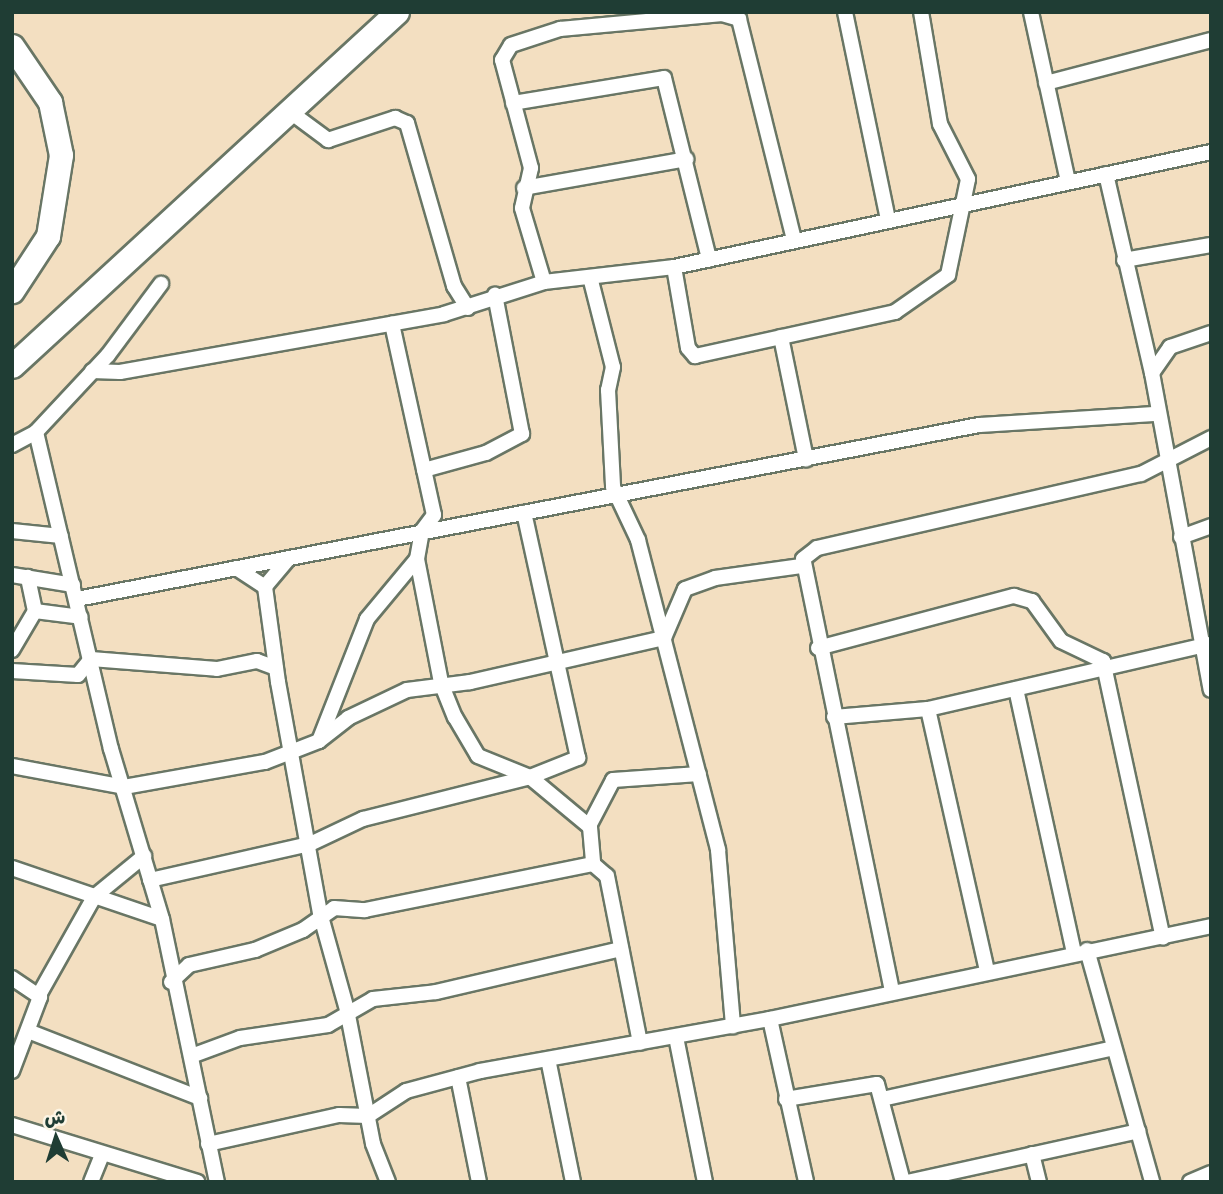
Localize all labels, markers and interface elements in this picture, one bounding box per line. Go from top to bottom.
north arrow [21,1103,91,1173]
text: ش [44,1103,66,1131]

